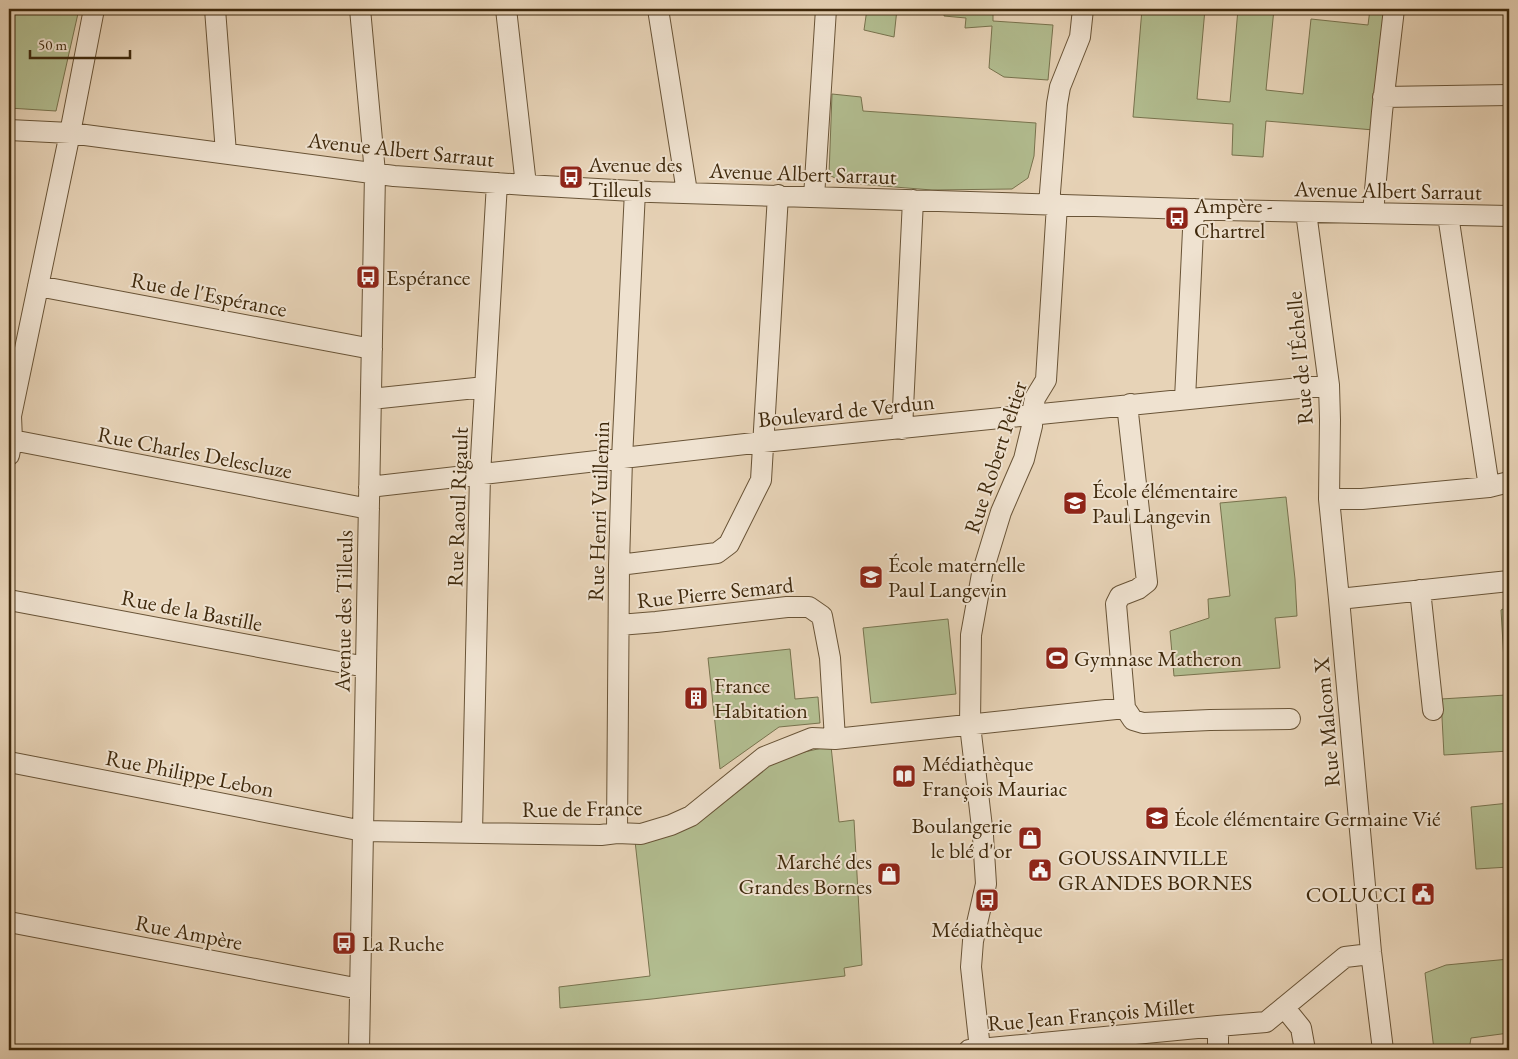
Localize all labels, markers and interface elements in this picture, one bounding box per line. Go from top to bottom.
scale bar [30,28,130,60]
text: 50 m [38,35,67,54]
street label: Avenue Albert Sarraut [305,125,496,174]
place label: Avenue des Tilleuls [587,150,682,204]
street label: Avenue Albert Sarraut [708,156,897,191]
bus stop icon: Avenue des Tilleuls [558,164,584,190]
street label: Avenue Albert Sarraut [1293,174,1482,207]
place label: Ampère - Chartrel [1193,191,1273,245]
bus stop icon: Ampère - Chartrel [1164,205,1190,231]
place label: Espérance [386,263,471,292]
bus stop icon: Espérance [355,264,381,290]
street label: Rue de l'Espérance [128,265,290,324]
street label: Rue de l'Échelle [1279,290,1320,426]
street label: Rue Robert Peltier [957,377,1034,537]
street label: Boulevard de Verdun [756,387,936,434]
street label: Rue Charles Delescluze [95,419,295,486]
street label: Rue Henri Vuillemin [581,420,616,602]
street label: Rue Raoul Rigault [440,426,475,588]
place label: École élémentaire Paul Langevin [1092,476,1238,530]
school or university icon: École élémentaire Paul Langevin [1062,490,1088,516]
street label: Avenue des Tilleuls [328,530,359,693]
place label: École maternelle Paul Langevin [888,550,1026,604]
school or university icon: École maternelle Paul Langevin [858,564,884,590]
street label: Rue Pierre Semard [635,570,796,615]
street label: Rue de la Bastille [119,583,265,638]
place label: Gymnase Matheron [1074,644,1242,673]
sports icon: Gymnase Matheron [1044,645,1070,671]
street label: Rue Malcom X [1306,655,1347,788]
place label: France Habitation [714,671,808,725]
building icon: France Habitation [683,685,709,711]
street label: Rue Philippe Lebon [103,743,277,804]
place label: Médiathèque François Mauriac [922,749,1068,803]
library icon: Médiathèque François Mauriac [891,763,917,789]
street label: Rue de France [522,793,643,824]
place label: École élémentaire Germaine Vié [1174,804,1441,833]
school or university icon: École élémentaire Germaine Vié [1144,805,1170,831]
place label: Boulangerie le blé d'or [911,811,1013,865]
shop icon: Boulangerie le blé d'or [1017,825,1043,851]
place label: GOUSSAINVILLE GRANDES BORNES [1058,843,1252,897]
place label: Marché des Grandes Bornes [739,847,872,901]
public building icon: GOUSSAINVILLE GRANDES BORNES [1027,857,1053,883]
shop icon: Marché des Grandes Bornes [876,861,902,887]
place label: COLUCCI [1306,880,1407,909]
public building icon: COLUCCI [1410,881,1436,907]
bus stop icon: Médiathèque [974,887,1000,913]
street label: Rue Ampère [133,908,245,957]
place label: Médiathèque [931,915,1043,944]
place label: La Ruche [362,929,445,958]
bus stop icon: La Ruche [331,930,357,956]
street label: Rue Jean François Millet [986,991,1196,1038]

